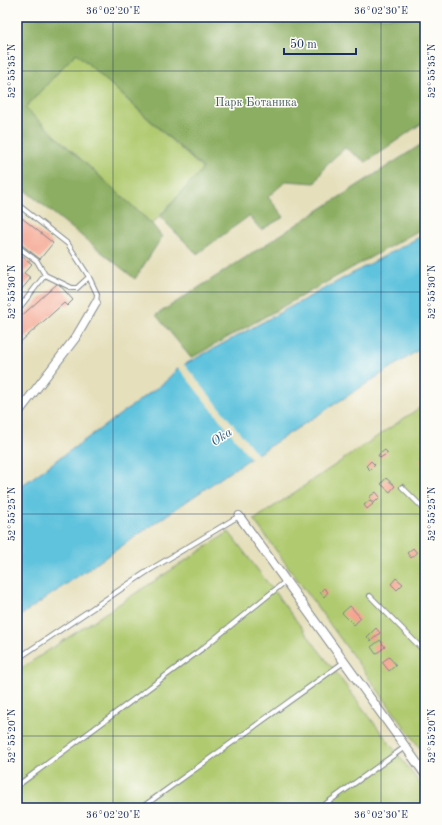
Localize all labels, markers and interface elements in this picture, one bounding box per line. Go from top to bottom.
text: 36°02'20"E [86,6,140,16]
text: 36°02'30"E [354,6,408,16]
scale bar [284,30,356,56]
text: 50 m [290,38,317,51]
text: 52°55'35"N [7,43,17,98]
text: 52°55'35"N [427,43,437,98]
park label: Парк Ботаника [215,97,297,109]
text: 52°55'30"N [7,264,17,319]
text: 52°55'30"N [427,264,437,319]
water label: Oka [209,426,235,449]
text: 52°55'25"N [7,486,17,541]
text: 52°55'25"N [427,486,437,541]
text: 52°55'20"N [7,708,17,763]
text: 52°55'20"N [427,708,437,763]
text: 36°02'20"E [86,810,140,820]
text: 36°02'30"E [354,810,408,820]

